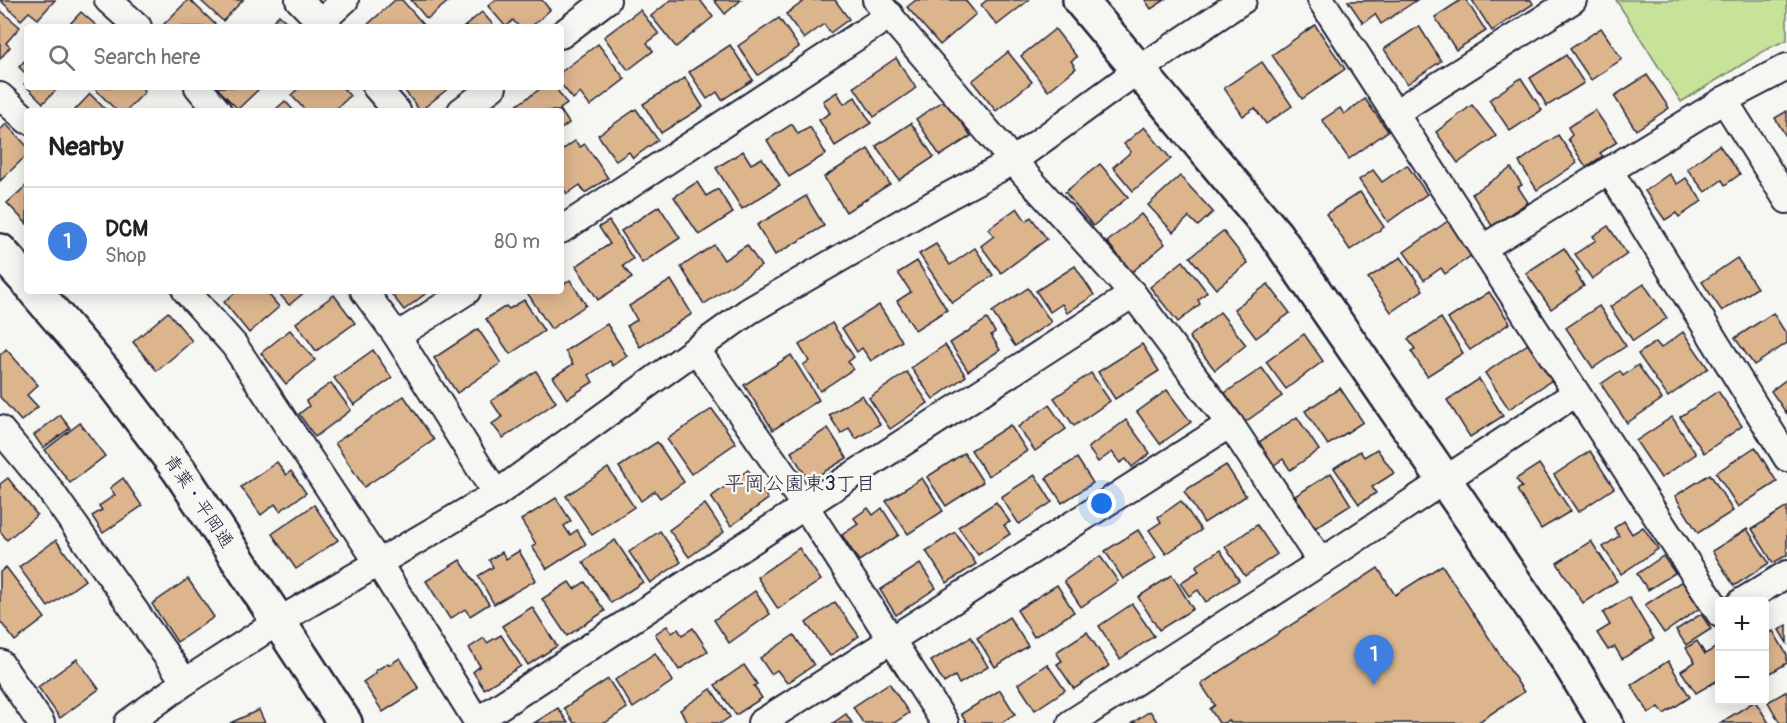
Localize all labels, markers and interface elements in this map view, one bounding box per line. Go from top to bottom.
search box [24,24,564,90]
icon: search [45,41,78,74]
text: Search here [93,43,200,71]
text: Nearby [48,131,124,163]
text: DCM [105,215,148,243]
text: 1 [64,229,71,254]
text: 80 m [494,229,540,254]
text: Shop [105,243,146,268]
street label: 青葉・平岡通 [159,450,238,552]
district label: 平岡公園東3丁目 [724,471,876,496]
your location [1087,489,1116,518]
map controls [1715,597,1769,705]
button: + [1715,597,1769,651]
pin: 1 [1354,636,1394,685]
button: − [1715,651,1769,705]

